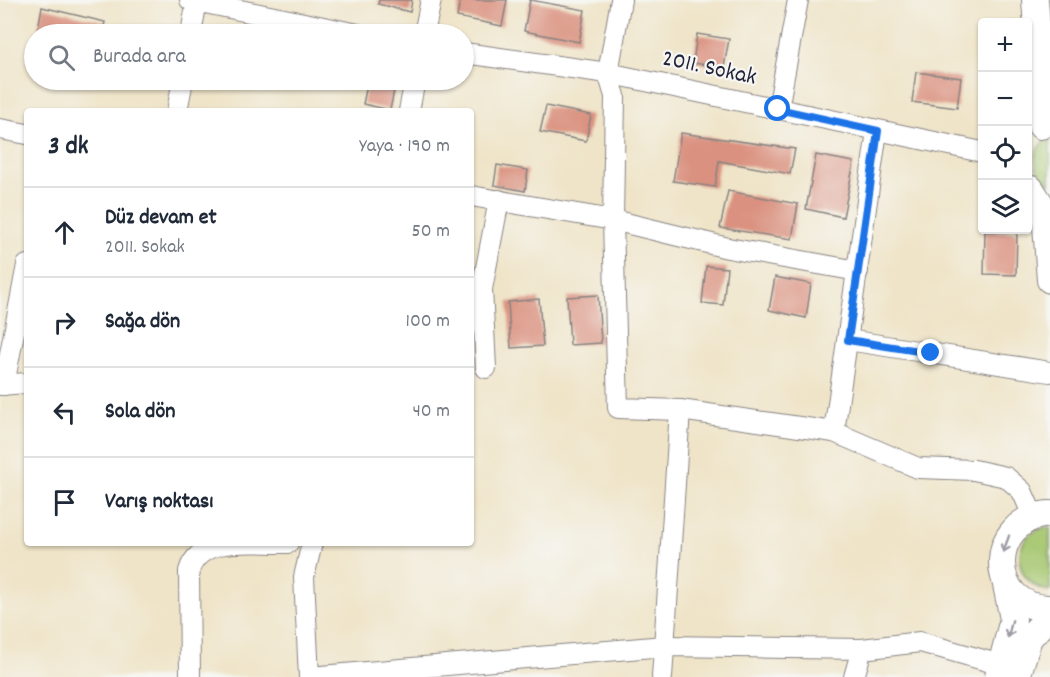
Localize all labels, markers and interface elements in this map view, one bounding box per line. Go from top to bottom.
map controls [978,18,1032,234]
button: + [978,18,1032,72]
search box [24,24,474,90]
icon: search [45,41,78,74]
text: Burada ara [93,42,186,73]
street label: 2011. Sokak [659,42,759,96]
button: − [978,72,1032,126]
route start [764,95,790,121]
button: locate [978,126,1032,180]
text: 3 dk [48,129,88,166]
text: Yaya · 190 m [359,133,450,161]
button: layers [978,180,1032,234]
text: Düz devam et [105,203,217,234]
icon: ahead [48,216,81,249]
text: 50 m [412,218,450,246]
text: 2011. Sokak [105,234,185,262]
icon: right [48,306,81,339]
text: Sağa dön [105,307,180,338]
text: 100 m [406,308,450,336]
route end [917,339,943,365]
icon: left [48,396,81,429]
text: Sola dön [105,397,175,428]
text: 40 m [412,398,450,426]
icon: arrive [48,486,81,519]
text: Varış noktası [105,487,213,518]
one-way arrow [999,535,1010,553]
one-way arrow [1004,619,1016,638]

